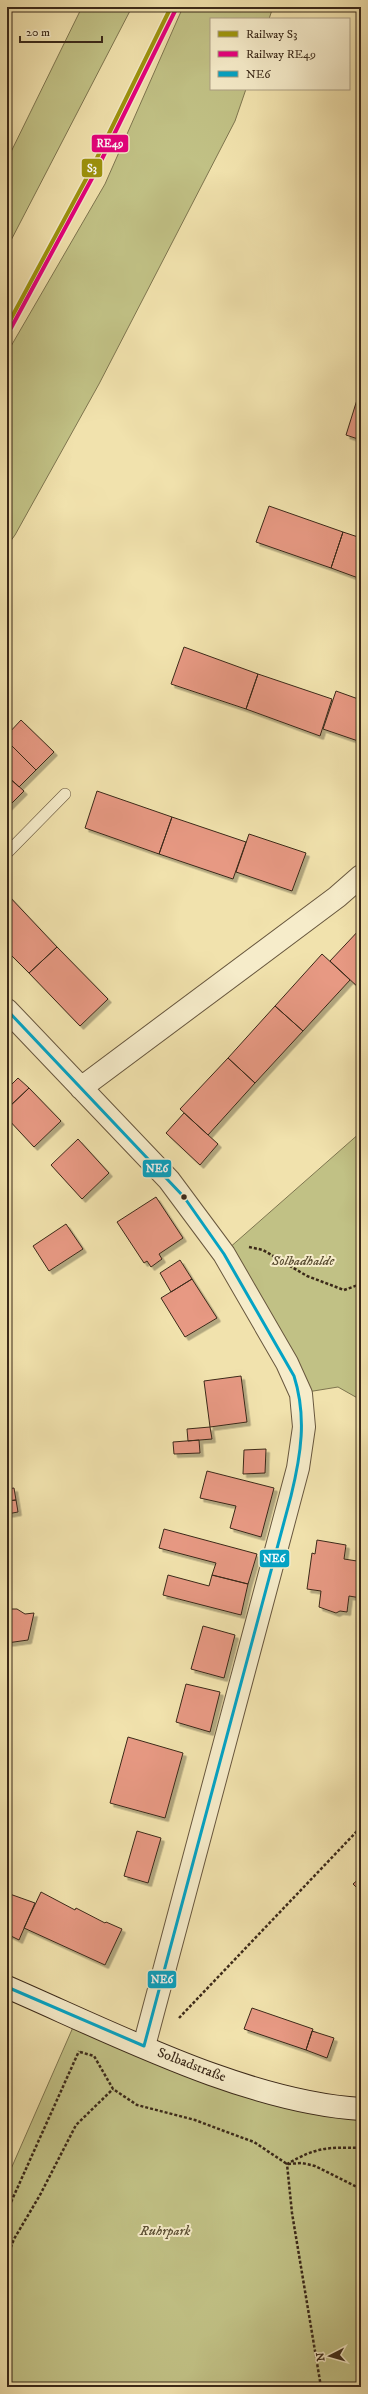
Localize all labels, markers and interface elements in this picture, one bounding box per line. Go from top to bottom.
scale bar [20,18,102,44]
legend [210,18,350,90]
text: 20 m [26,25,50,40]
text: Railway S3 [246,27,297,42]
text: Railway RE49 [246,47,316,62]
text: NE6 [246,67,271,82]
line badge: RE49 [91,134,129,153]
text: RE49 [97,137,124,151]
line badge: S3 [81,158,103,178]
text: S3 [87,162,97,176]
line badge: NE6 [142,1159,172,1178]
text: NE6 [146,1162,170,1176]
unlabelled marker [179,1192,189,1202]
park label: Solbadhalde [271,1252,335,1270]
line badge: NE6 [259,1549,290,1568]
text: NE6 [263,1552,287,1566]
line badge: NE6 [147,1970,177,1989]
text: NE6 [151,1973,175,1987]
street label: Solbadstraße [155,2044,229,2086]
park label: Ruhrpark [139,2222,190,2240]
north arrow [310,2336,350,2376]
text: N [314,2352,328,2362]

